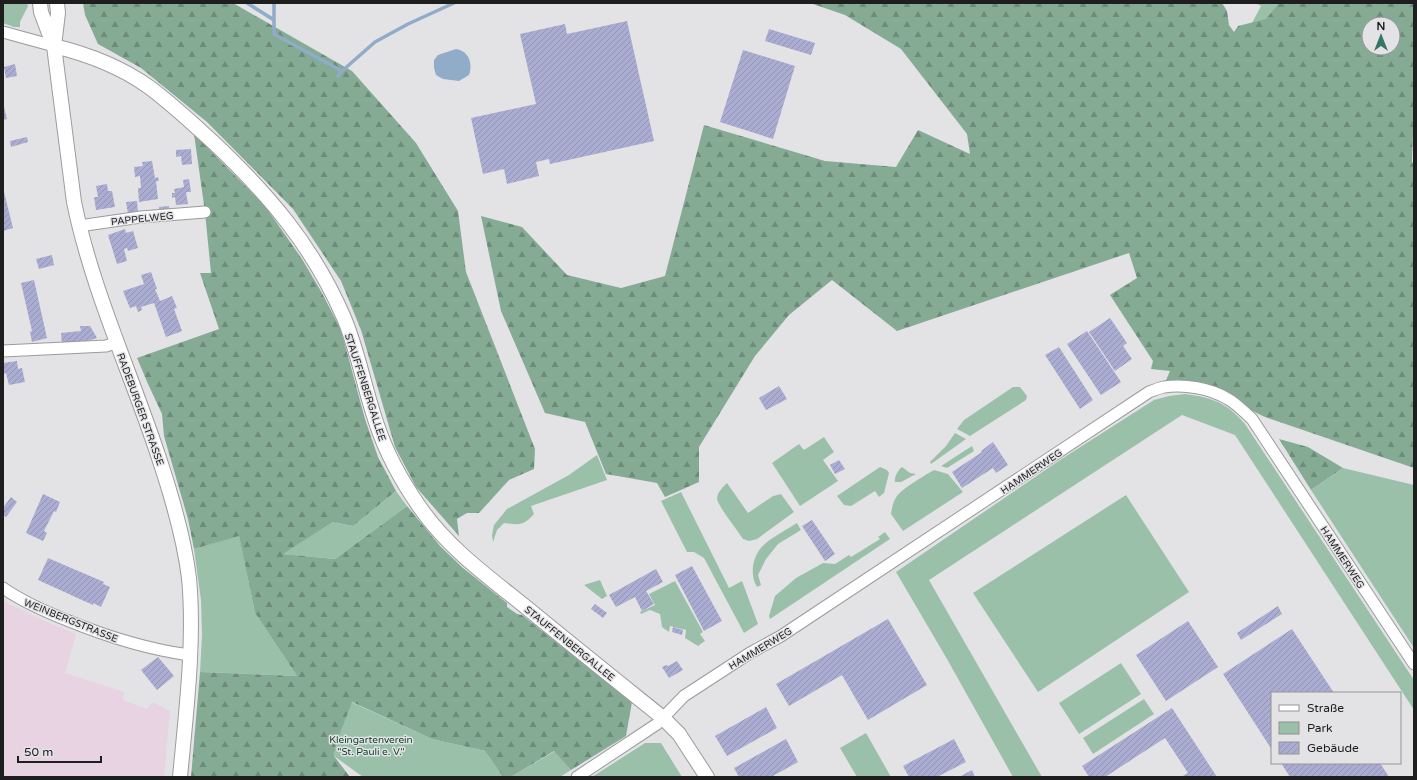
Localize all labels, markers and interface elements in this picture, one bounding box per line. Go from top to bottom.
north arrow [1361,16,1401,56]
text: N [1377,20,1385,33]
street label: PAPPELWEG [110,210,174,228]
street label: STAUFFENBERGALLEE [342,332,388,443]
street label: RADEBURGER STRASSE [114,351,166,467]
street label: HAMMERWEG [998,447,1065,497]
street label: HAMMERWEG [1318,524,1367,591]
street label: WEINBERGSTRASSE [22,597,119,645]
street label: STAUFFENBERGALLEE [522,604,617,684]
street label: HAMMERWEG [727,625,794,672]
legend [1271,692,1401,764]
text: Straße [1307,701,1344,715]
text: Park [1307,721,1333,735]
park label: Kleingartenverein "St. Pauli e. V." [329,734,413,758]
scale bar [18,738,101,764]
text: Gebäude [1307,741,1359,755]
text: 50 m [24,745,53,759]

